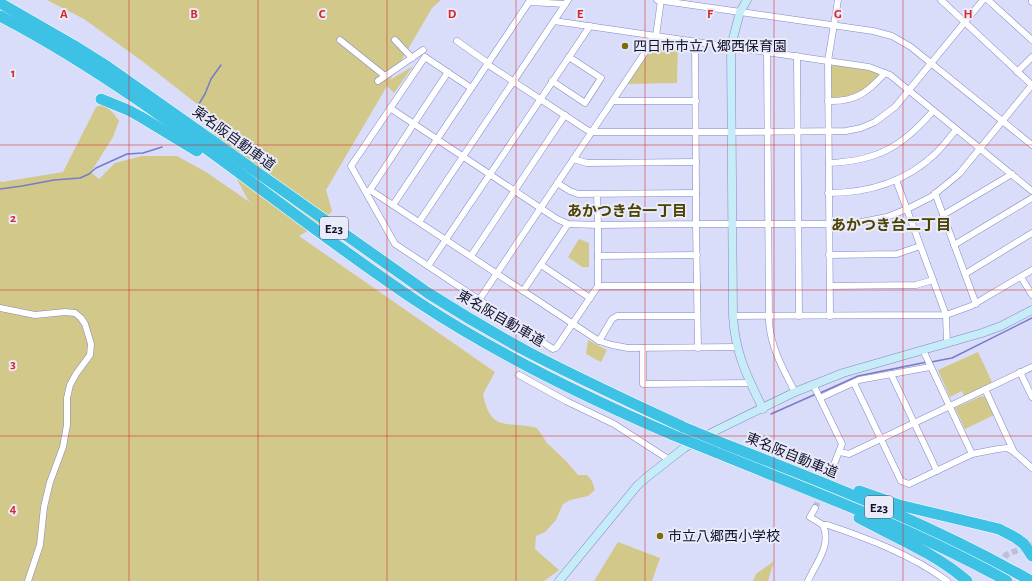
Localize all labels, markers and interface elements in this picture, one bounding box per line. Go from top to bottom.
text: A [60,8,68,21]
text: B [190,8,198,21]
text: C [319,8,326,21]
text: D [448,8,457,21]
text: E [577,8,584,21]
text: F [707,8,714,21]
text: G [834,8,842,21]
text: H [963,8,973,21]
place label: 四日市市立八郷西保育園 [633,39,787,54]
marker: 四日市市立八郷西保育園 [620,41,630,51]
text: 1 [11,67,15,80]
street label: 東名阪自動車道 [190,104,278,173]
district label: あかつき台一丁目 [567,203,687,219]
text: 2 [10,212,16,225]
road number: E23 [320,217,348,239]
district label: あかつき台二丁目 [831,217,951,233]
street label: 東名阪自動車道 [455,287,547,349]
text: 3 [10,358,16,371]
street label: 東名阪自動車道 [744,430,840,481]
road number: E23 [865,496,893,518]
text: 4 [10,503,17,516]
place label: 市立八郷西小学校 [668,529,780,544]
marker: 市立八郷西小学校 [655,531,665,541]

